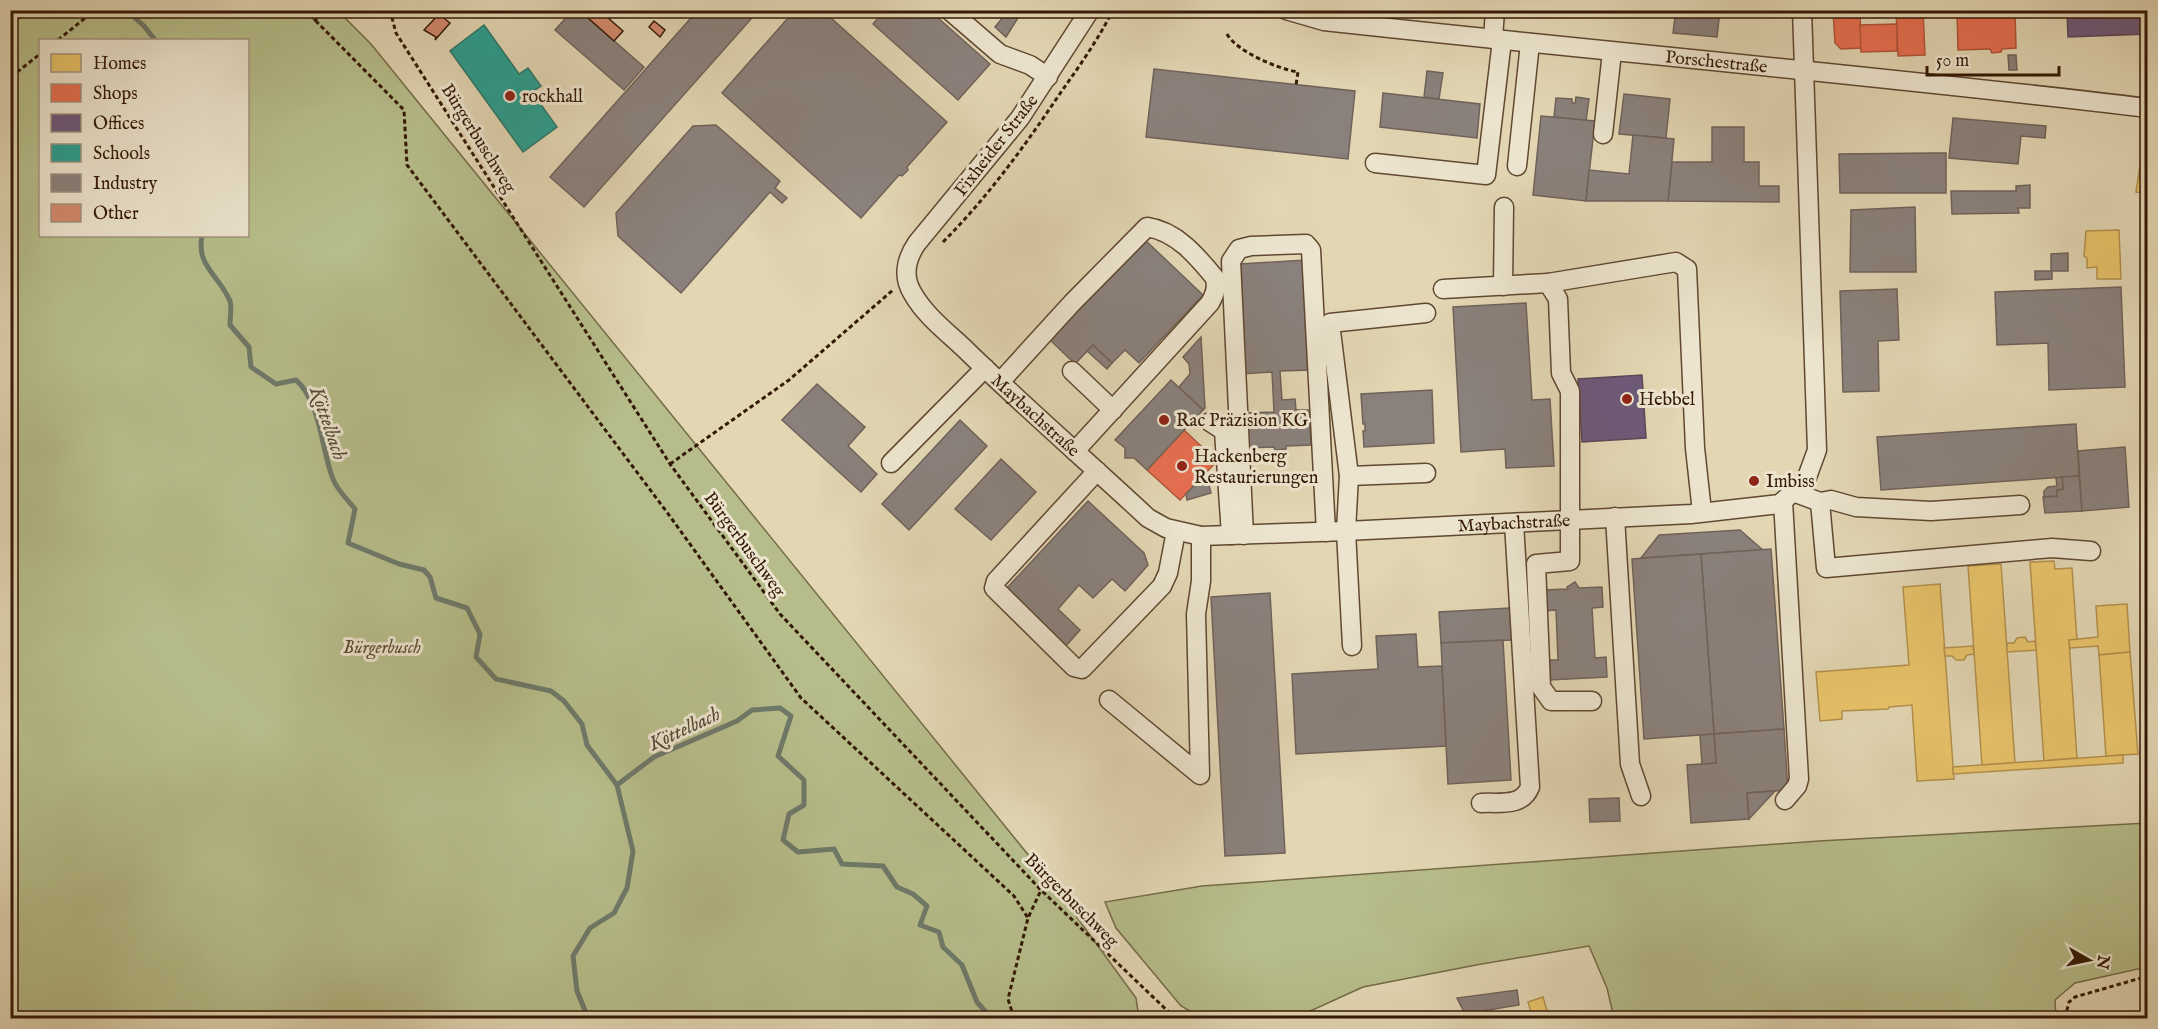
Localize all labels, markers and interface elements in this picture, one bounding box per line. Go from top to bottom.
legend [39,39,249,237]
scale bar [1927,39,2059,77]
street label: Porschestraße [1664,46,1768,80]
text: 50 m [1936,50,1969,73]
text: Homes [93,53,146,76]
street label: Bürgerbuschweg [435,80,521,198]
text: Shops [93,83,138,106]
place label: rockhall [522,86,583,109]
marker: rockhall [503,89,517,103]
street label: Fixheider Straße [950,90,1044,202]
text: Offices [93,113,144,136]
text: Schools [93,143,150,166]
text: Industry [93,173,157,196]
text: Other [93,203,139,226]
street label: Maybachstraße [985,370,1084,463]
water label: Köttelbach [303,383,352,464]
place label: Hebbel [1639,389,1695,412]
marker: Hebbel [1620,392,1634,406]
place label: Rac Präzision KG [1176,410,1309,433]
marker: Rac Präzision KG [1157,413,1171,427]
place label: Hackenberg Restaurierungen [1194,446,1319,490]
marker: Hackenberg Restaurierungen [1175,459,1189,473]
place label: Imbiss [1766,471,1815,494]
marker: Imbiss [1747,474,1761,488]
street label: Bürgerbuschweg [698,488,790,602]
street label: Maybachstraße [1457,510,1571,538]
park label: Bürgerbusch [343,637,421,660]
water label: Köttelbach [644,702,725,757]
street label: Bürgerbuschweg [1019,849,1123,953]
north arrow [2059,930,2119,990]
text: N [2091,953,2113,971]

